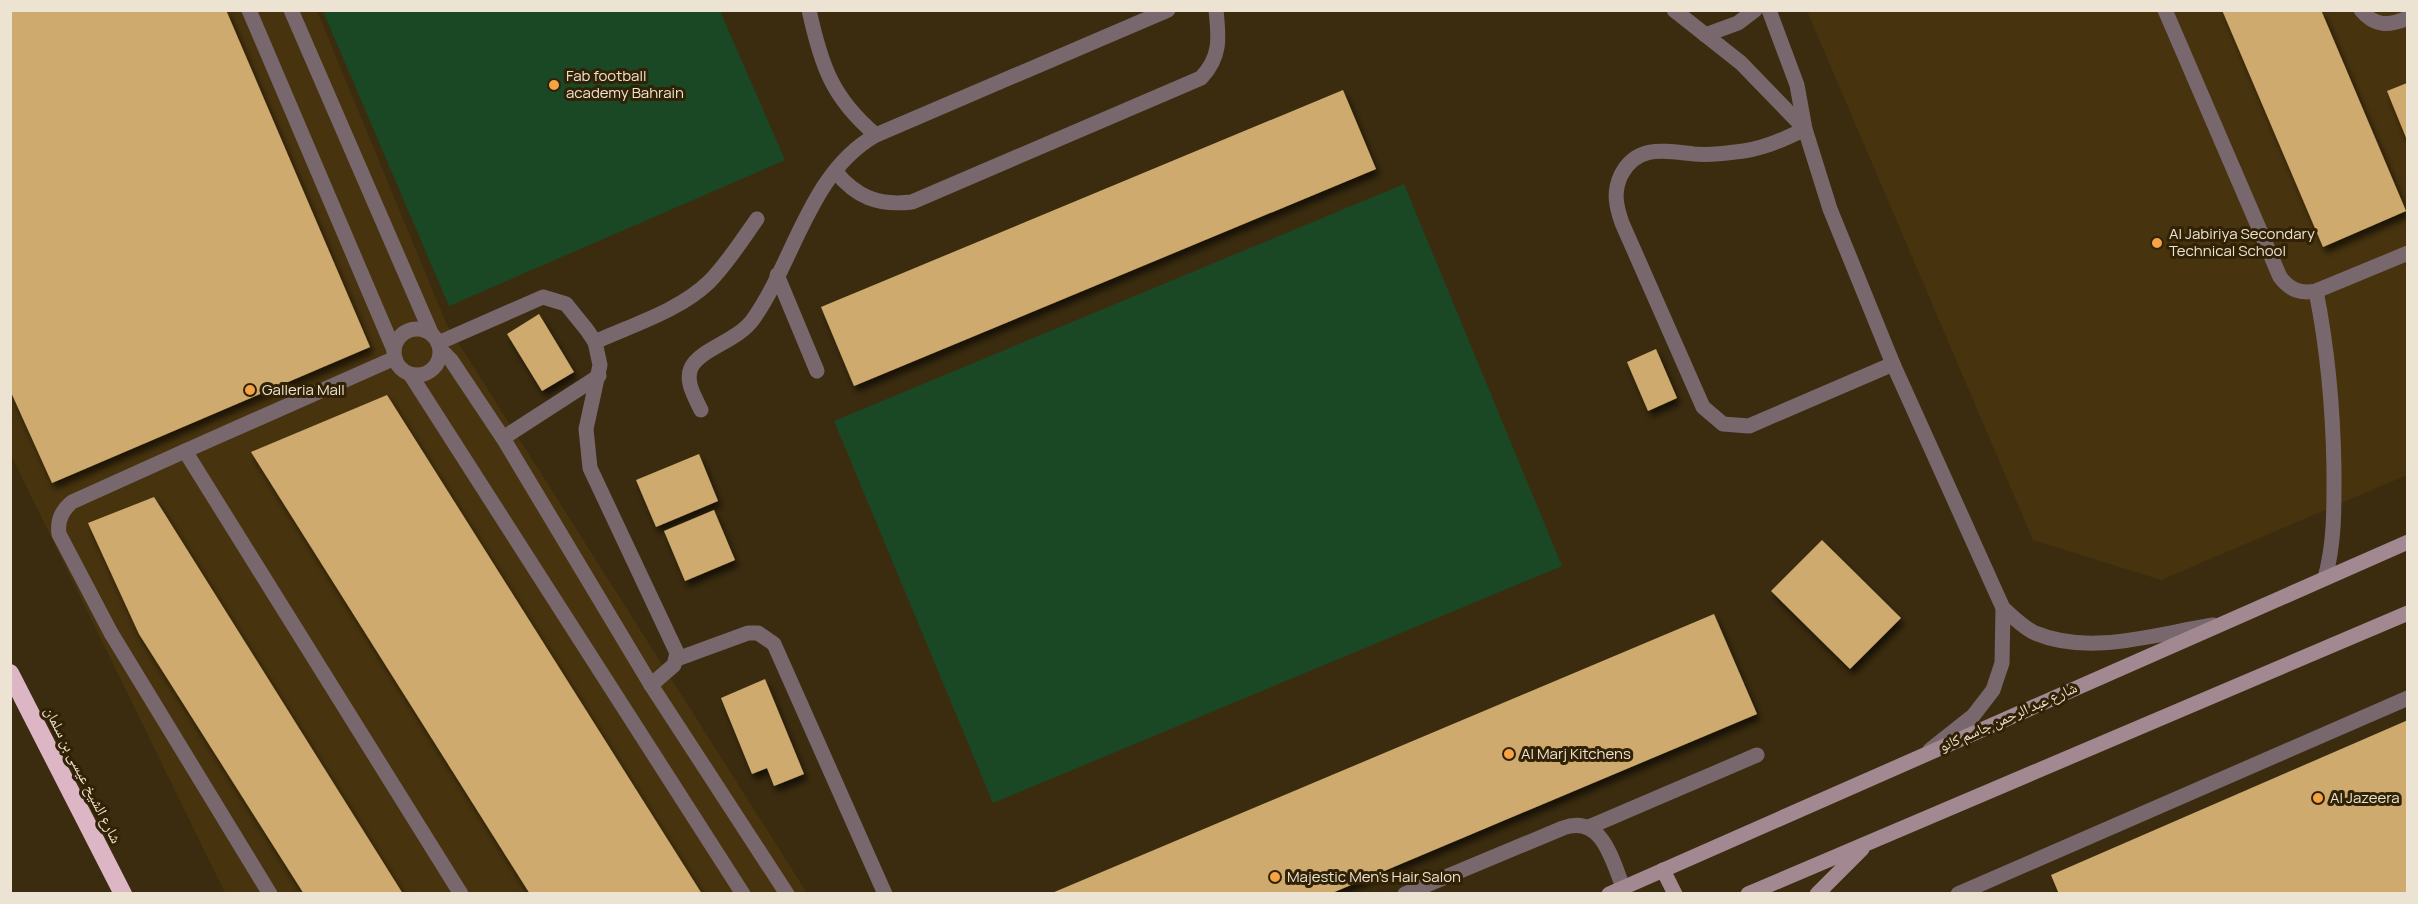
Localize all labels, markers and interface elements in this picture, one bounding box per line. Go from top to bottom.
place label: Fab football academy Bahrain [566,65,684,103]
marker: Fab football academy Bahrain [547,78,561,92]
place label: Al Jabiriya Secondary Technical School [2169,223,2315,261]
marker: Al Jabiriya Secondary Technical School [2150,236,2164,250]
place label: Galleria Mall [262,379,345,400]
marker: Galleria Mall [243,383,257,397]
street label: شارع عبد الرحمن جاسم كانو [1935,677,2080,756]
street label: شارع الشيخ عيسى بن سلمان [40,703,127,847]
place label: Al Marj Kitchens [1521,743,1631,764]
marker: Al Marj Kitchens [1502,747,1516,761]
place label: Al Jazeera [2330,787,2400,808]
marker: Al Jazeera [2311,791,2325,805]
place label: Majestic Men's Hair Salon [1287,866,1461,887]
marker: Majestic Men's Hair Salon [1268,870,1282,884]

